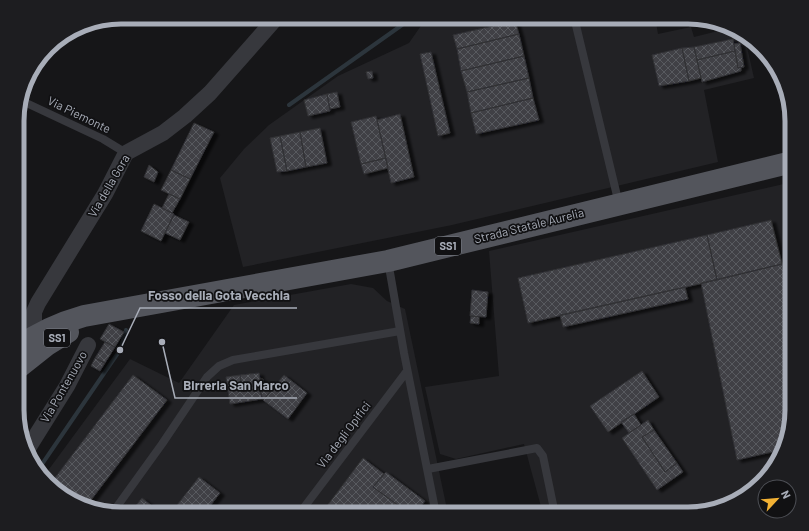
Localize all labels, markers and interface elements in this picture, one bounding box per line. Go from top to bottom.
street label: Via Piemonte [46,93,113,135]
street label: Via della Gora [85,152,132,219]
street label: Strada Statale Aurelia [472,205,585,245]
road number: SS1 [435,237,461,255]
callout: Fosso della Gota Vecchia [140,283,297,308]
text: Fosso della Gota Vecchia [148,287,290,303]
road number: SS1 [44,329,70,347]
street label: Via Pontenuovo [37,348,89,425]
callout: Birreria San Marco [175,373,297,398]
text: Birreria San Marco [183,377,289,393]
street label: Via degli Opifici [314,398,373,471]
north arrow [757,479,797,519]
text: N [779,488,794,501]

